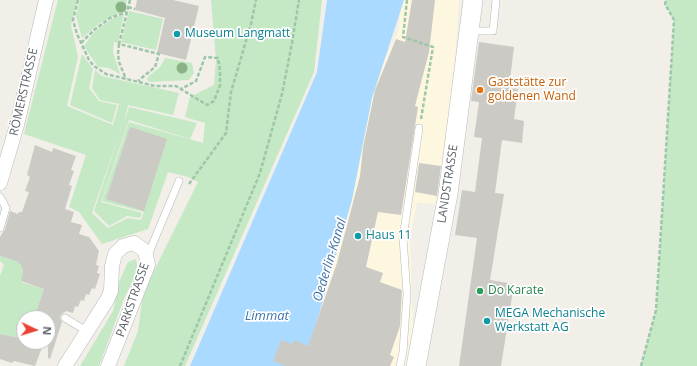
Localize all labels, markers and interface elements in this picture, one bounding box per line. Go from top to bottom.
place label: Museum Langmatt [185,27,290,41]
marker: Museum Langmatt [172,29,182,39]
street label: RÖMERSTRASSE [7,47,41,137]
place label: Gaststätte zur goldenen Wand [488,76,576,104]
marker: Gaststätte zur goldenen Wand [475,85,485,95]
street label: LANDSTRASSE [435,144,461,224]
water label: Oederlin-Kanal [310,217,350,303]
place label: Haus 11 [366,229,411,243]
marker: Haus 11 [353,231,363,241]
street label: PARKSTRASSE [114,261,152,339]
place label: Do Karate [488,284,544,298]
marker: Do Karate [475,286,485,296]
place label: MEGA Mechanische Werkstatt AG [495,307,605,335]
water label: Limmat [245,308,289,324]
north arrow [16,310,56,350]
marker: MEGA Mechanische Werkstatt AG [482,316,492,326]
text: N [40,326,55,336]

